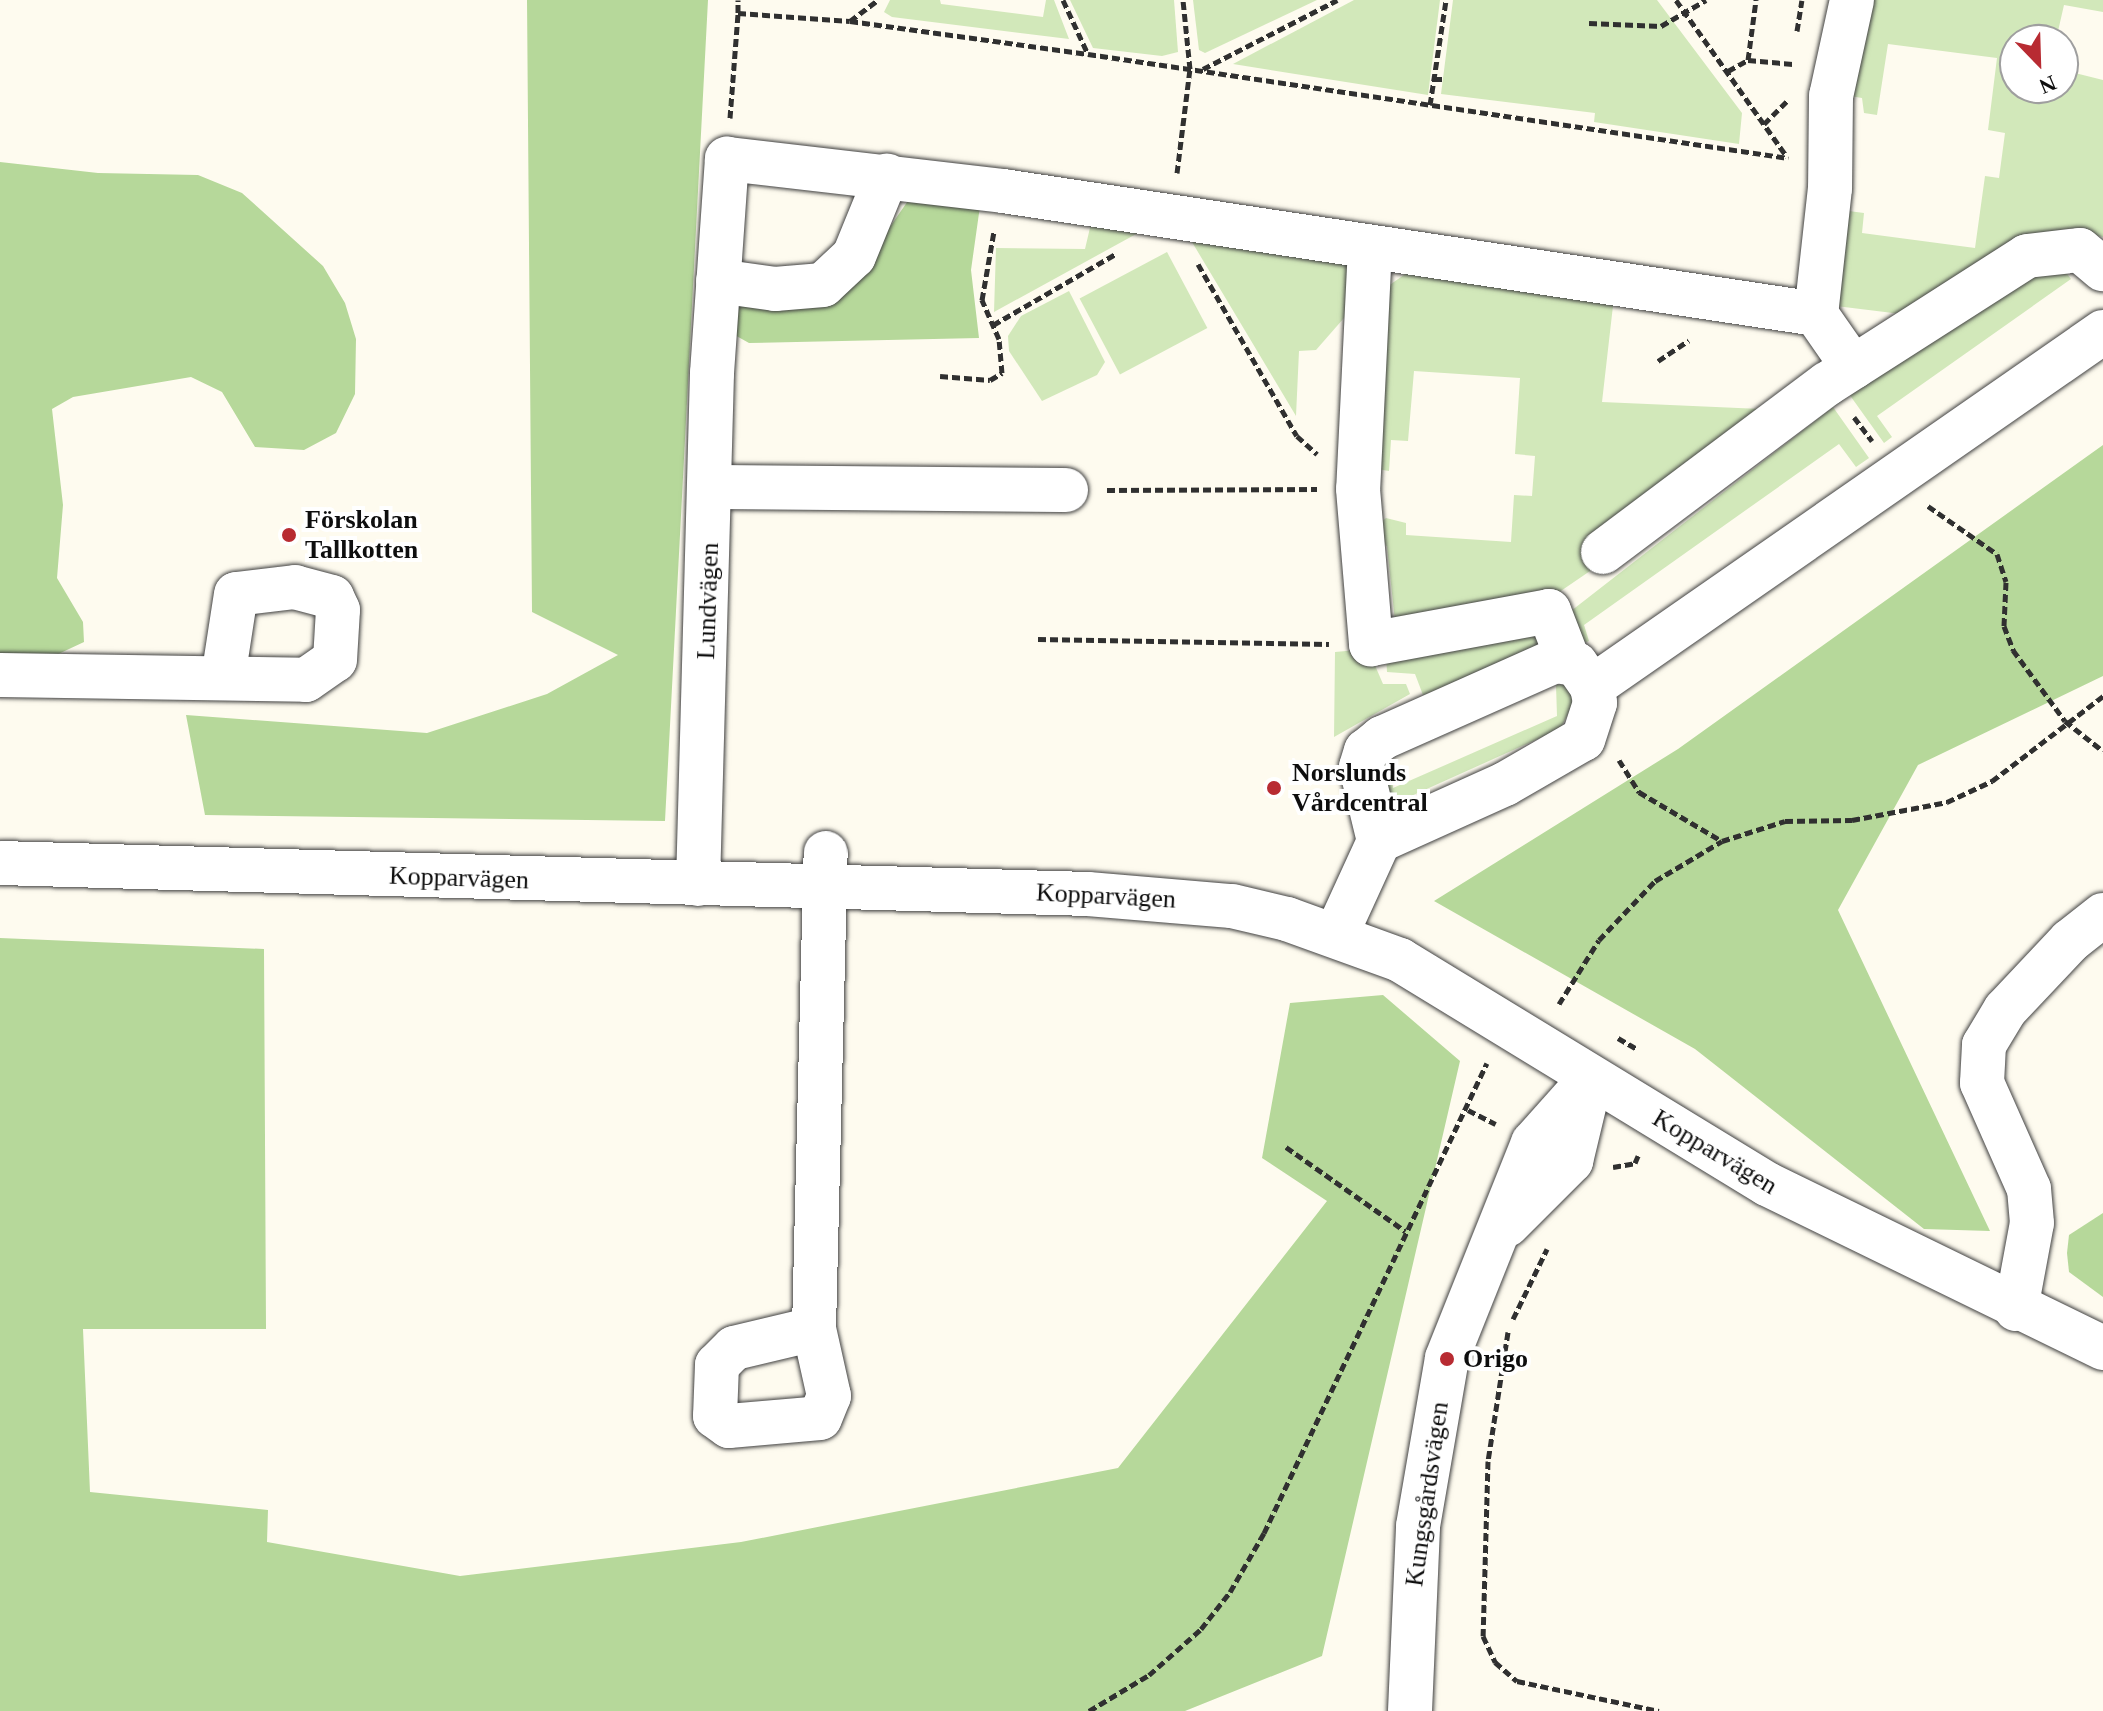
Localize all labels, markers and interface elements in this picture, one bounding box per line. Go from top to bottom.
north arrow [1999,24,2079,104]
text: N [2036,70,2060,99]
place label: Förskolan Tallkotten [305,504,418,566]
marker: Förskolan Tallkotten [280,526,298,544]
street label: Lundvägen [690,542,726,660]
place label: Norslunds Vårdcentral [1292,757,1428,818]
marker: Norslunds Vårdcentral [1263,777,1285,799]
street label: Kopparvägen [388,860,530,896]
street label: Kopparvägen [1035,877,1177,915]
street label: Kopparvägen [1647,1103,1783,1201]
place label: Origo [1463,1343,1528,1375]
marker: Origo [1438,1350,1456,1368]
street label: Kungsgårdsvägen [1399,1400,1455,1588]

